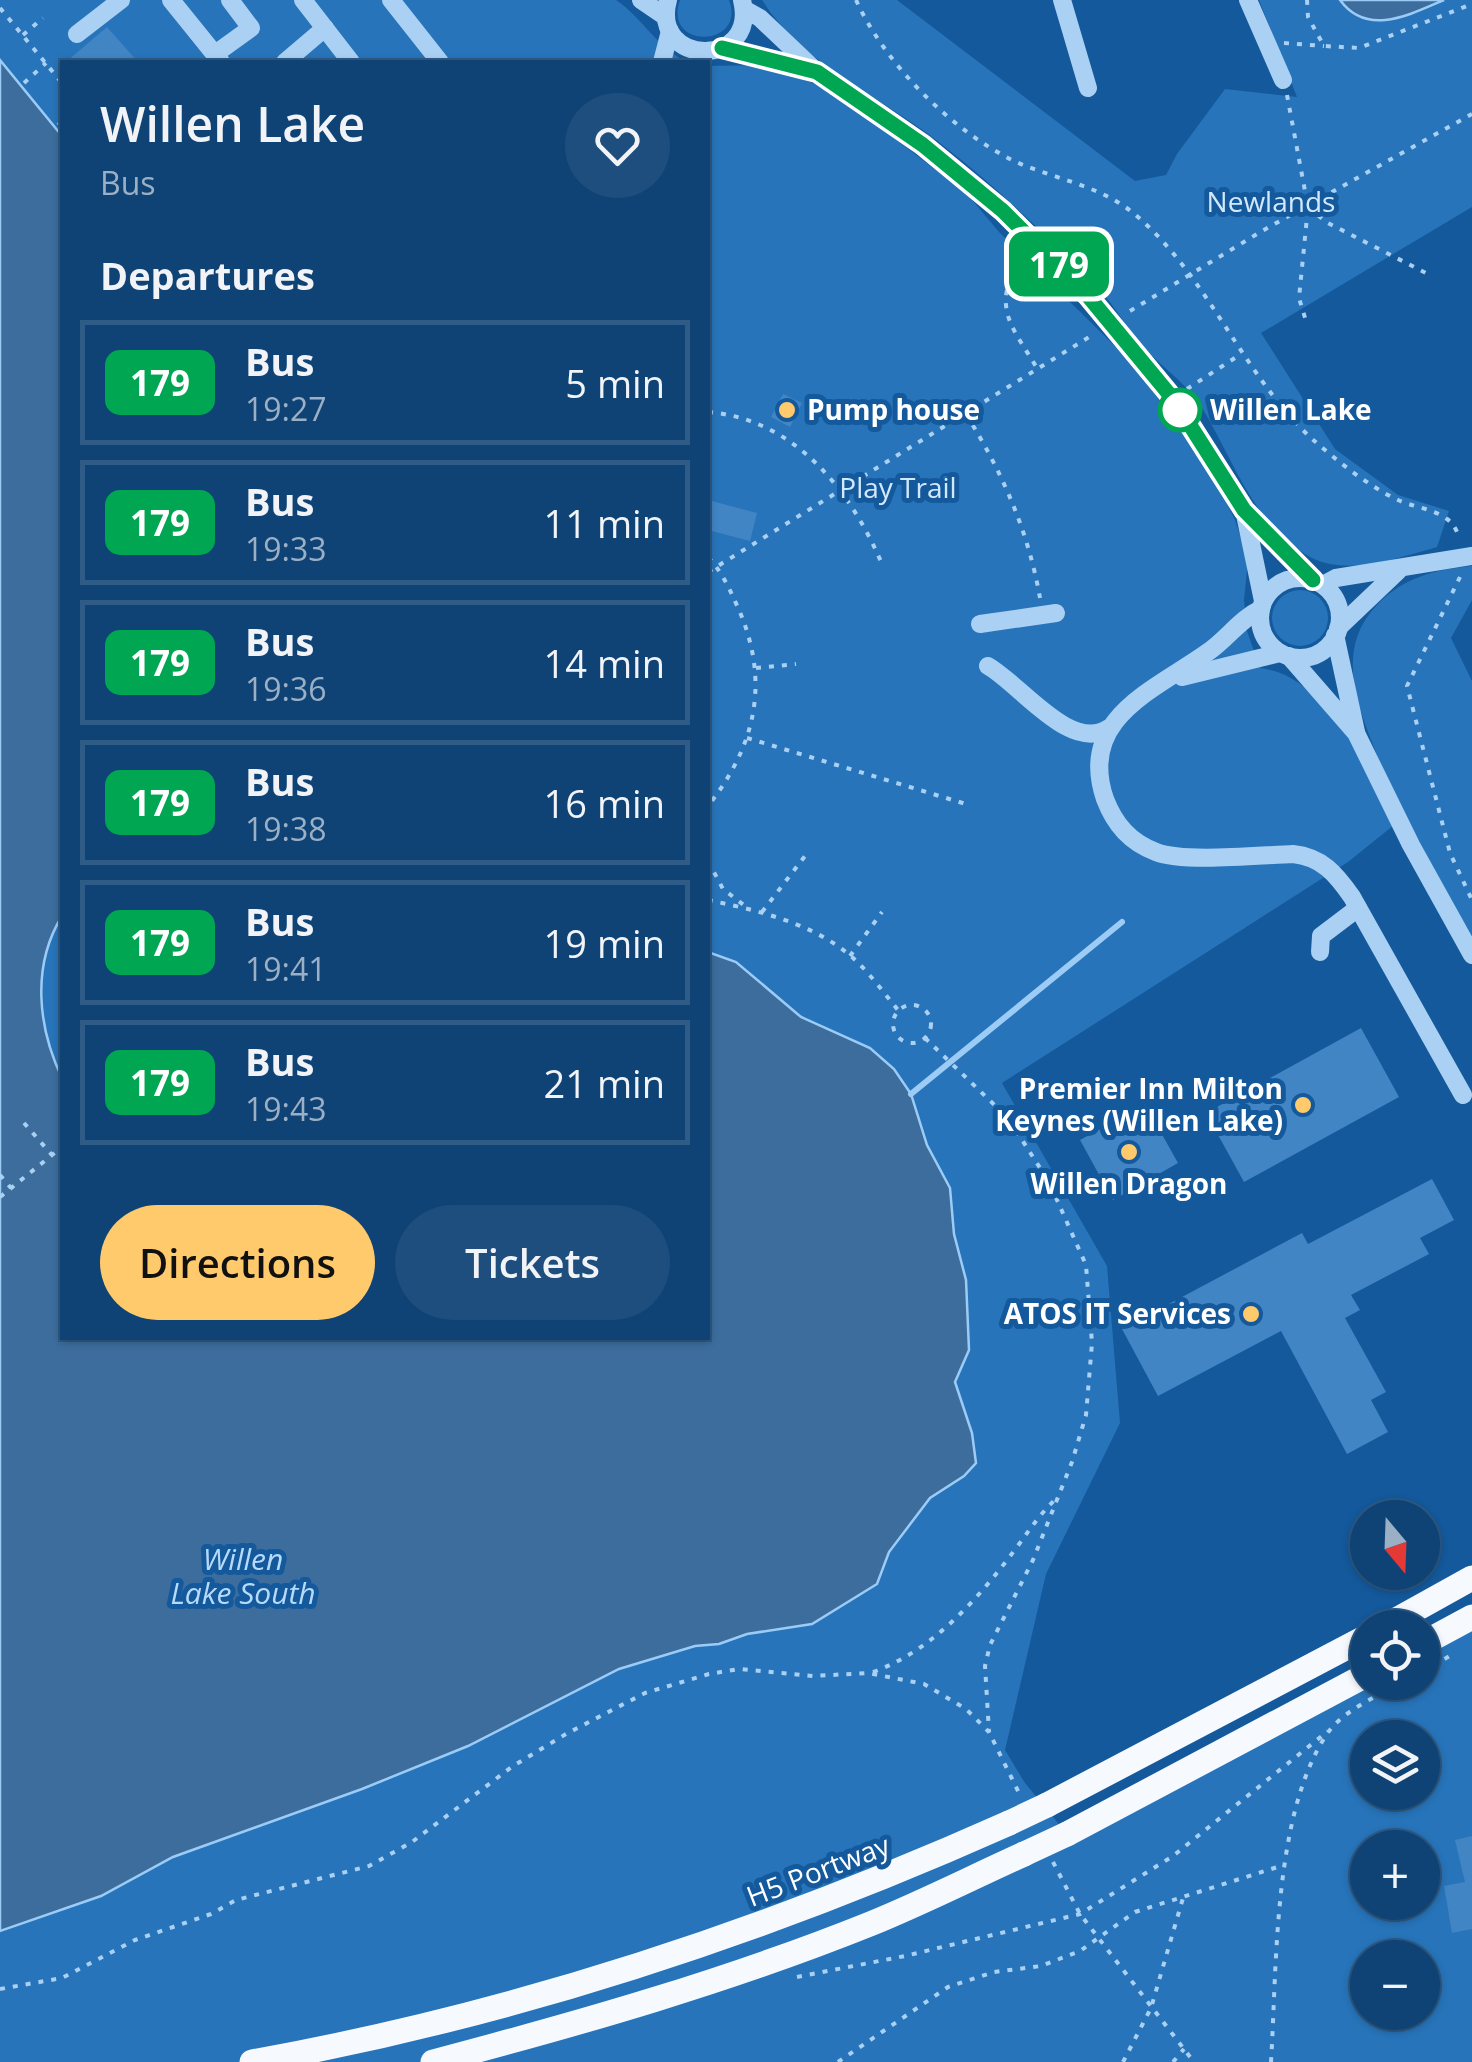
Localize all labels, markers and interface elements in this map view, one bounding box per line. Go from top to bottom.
text: Willen Lake [100,91,365,156]
button: heart [565,93,670,198]
text: Bus [100,161,156,204]
park label: Newlands [1207,182,1335,220]
line badge: 179 [1002,232,1116,296]
text: 179 [1029,241,1089,288]
text: Departures [100,249,315,301]
text: Bus [245,335,314,387]
text: 5 min [565,357,665,409]
text: 179 [130,359,190,406]
text: 19:27 [245,387,327,430]
marker: Willen Lake [1159,389,1201,431]
place label: Pump house [807,390,980,428]
place label: Willen Lake [1210,390,1372,428]
marker: Pump house [776,399,798,421]
park label: Play Trail [839,468,957,506]
text: Bus [245,475,314,527]
text: 11 min [544,497,665,549]
text: 179 [130,499,190,546]
text: 19:33 [245,527,327,570]
text: Bus [245,615,314,667]
text: 14 min [544,637,665,689]
text: 179 [130,639,190,686]
text: 19:36 [245,667,327,710]
text: Bus [245,755,314,807]
text: 16 min [544,777,665,829]
text: 179 [130,779,190,826]
text: 19:38 [245,807,327,850]
text: Bus [245,895,314,947]
text: 19 min [544,917,665,969]
text: 179 [130,919,190,966]
text: 19:41 [245,947,327,990]
text: Bus [245,1035,314,1087]
text: 21 min [544,1057,665,1109]
text: 179 [130,1059,190,1106]
place label: Premier Inn Milton Keynes (Willen Lake) [995,1069,1283,1139]
text: 19:43 [245,1087,327,1130]
marker: Premier Inn Milton Keynes (Willen Lake) [1292,1094,1314,1116]
marker: Willen Dragon [1118,1141,1140,1163]
place label: Willen Dragon [1031,1164,1227,1202]
button: Directions [100,1205,375,1320]
button: Tickets [395,1205,670,1320]
place label: ATOS IT Services [1004,1294,1231,1332]
marker: ATOS IT Services [1240,1303,1262,1325]
north arrow [1350,1500,1440,1590]
map controls [1350,1500,1440,2030]
water label: Willen Lake South [170,1538,316,1613]
button: locate [1350,1610,1440,1700]
button: layers [1350,1720,1440,1810]
street label: H5 Portway [741,1825,896,1915]
button: + [1350,1830,1440,1920]
button: − [1350,1940,1440,2030]

